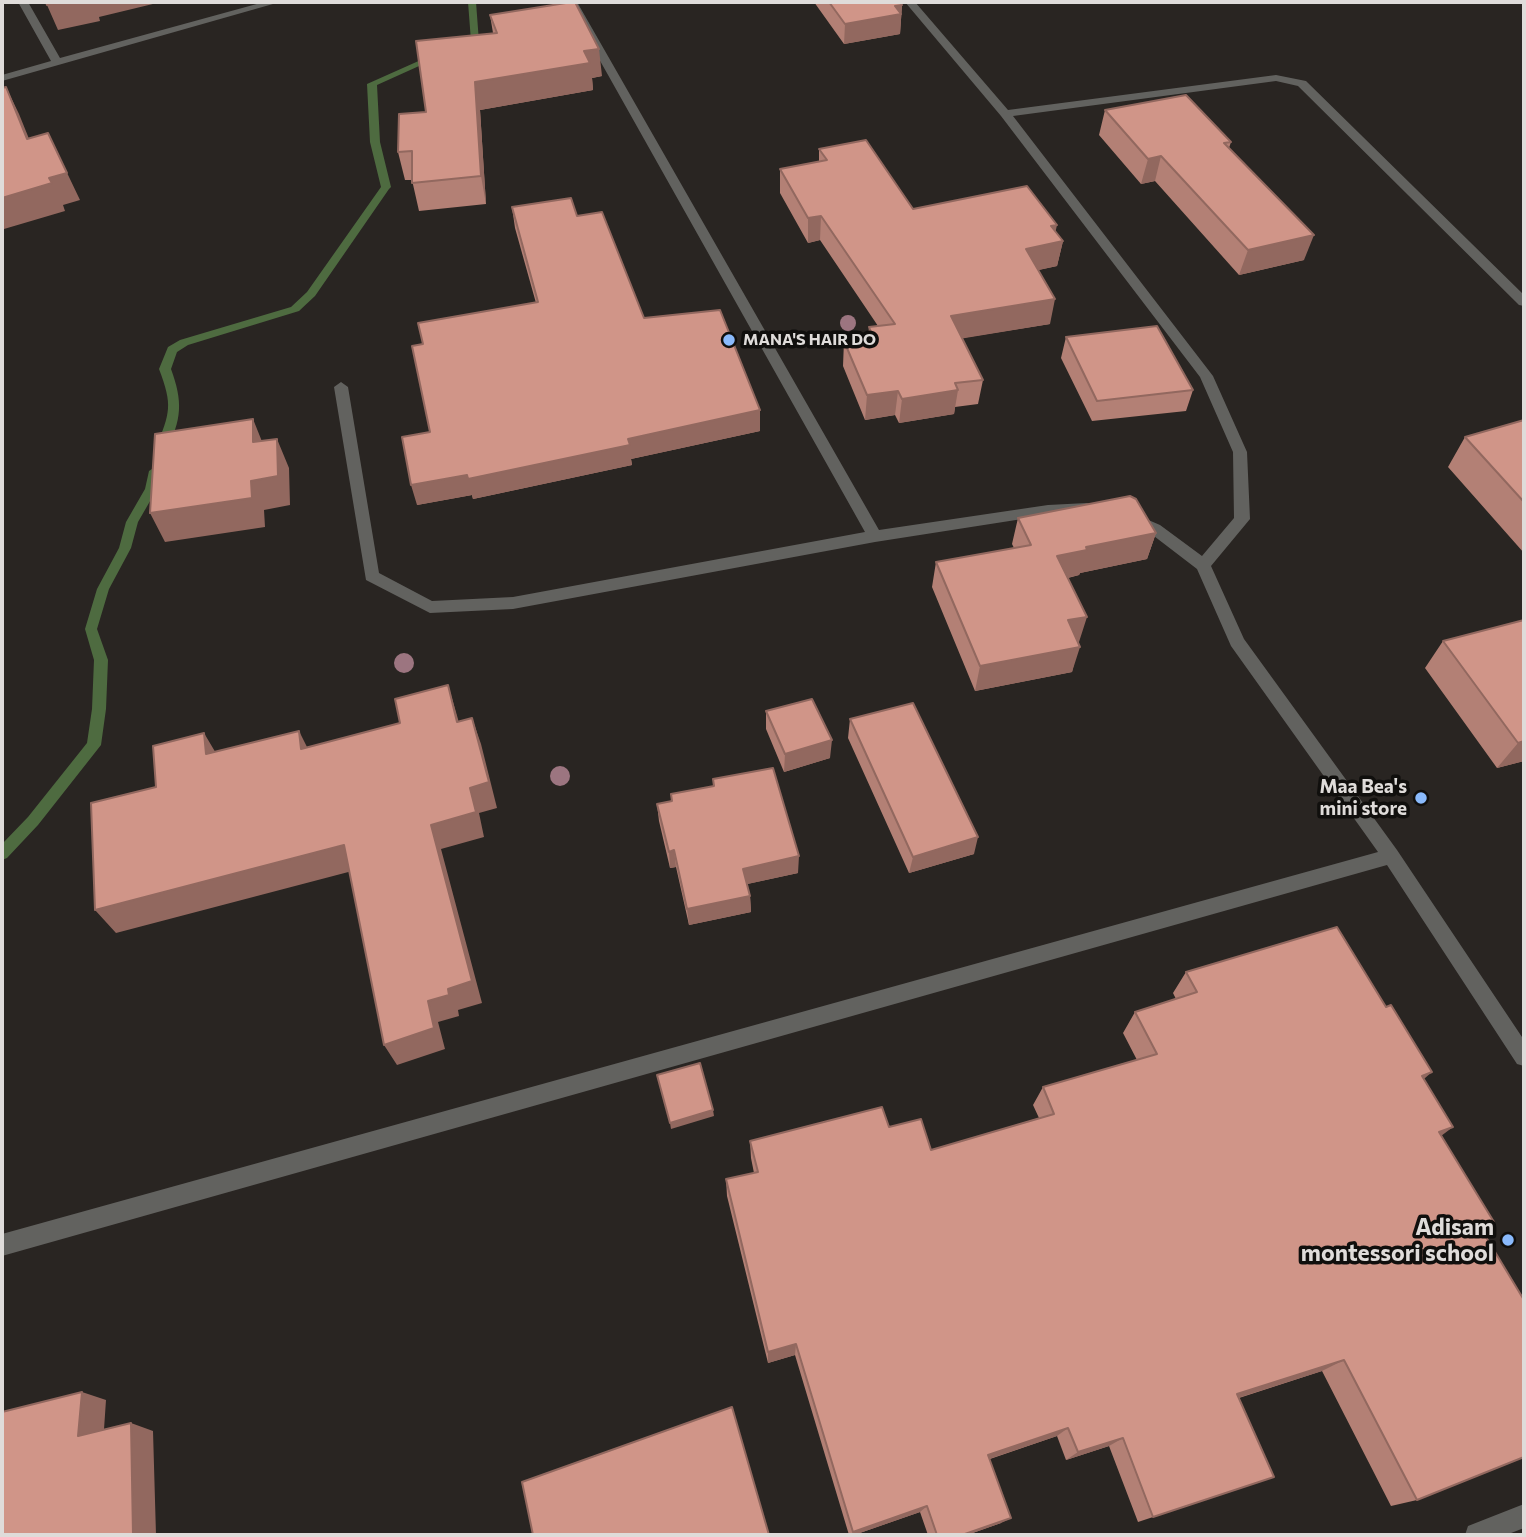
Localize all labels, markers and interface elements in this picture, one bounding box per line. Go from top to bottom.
place label: MANA'S HAIR DO [743,330,876,350]
marker: MANA'S HAIR DO [721,332,737,348]
place label: Maa Bea's mini store [1319,776,1407,820]
marker: Maa Bea's mini store [1413,790,1429,806]
place label: Adisam montessori school [1301,1213,1494,1267]
marker: Adisam montessori school [1500,1232,1516,1248]

